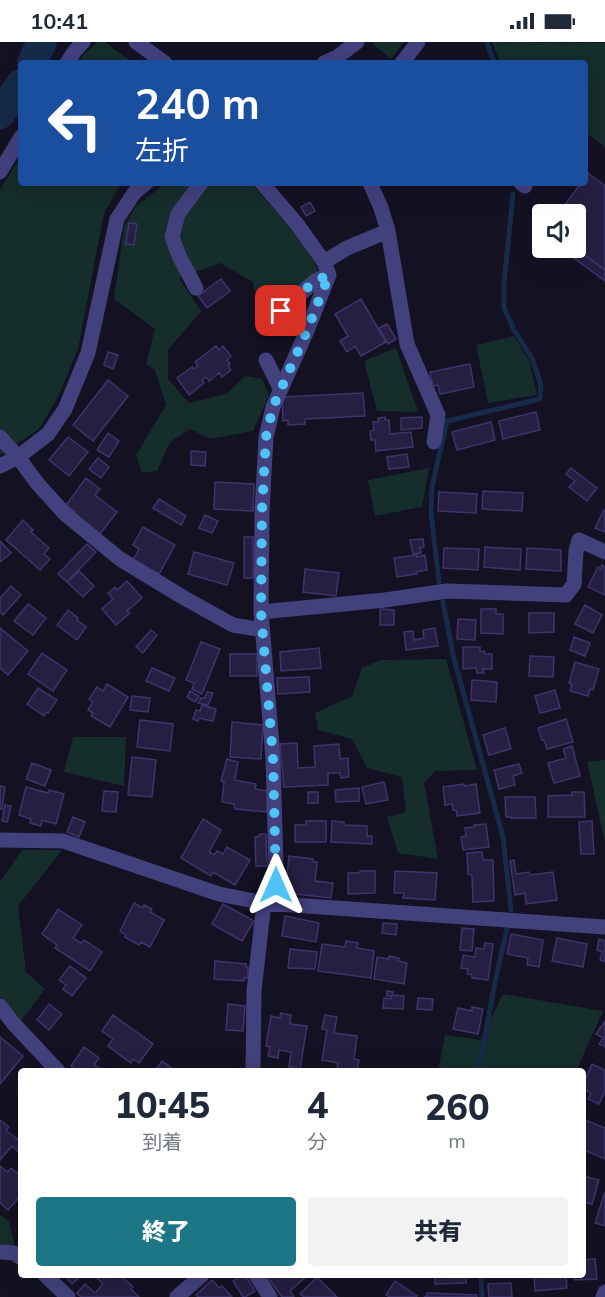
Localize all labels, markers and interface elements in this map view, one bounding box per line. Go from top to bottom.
text: 10:41 [30,7,88,35]
text: 240 m [135,77,260,130]
icon: left [36,84,114,162]
text: 左折 [135,133,189,167]
map controls [532,204,586,258]
button: sound [532,204,586,258]
pin [255,285,306,336]
icon: arrive [264,294,297,327]
position arrow [244,853,308,917]
text: 10:45 [114,1082,210,1127]
text: 4 [307,1082,328,1127]
text: 260 [425,1084,490,1129]
text: m [448,1128,466,1153]
text: 到着 [142,1129,182,1154]
text: 分 [307,1129,327,1154]
button: 終了 [36,1197,296,1266]
button: 共有 [308,1197,568,1266]

